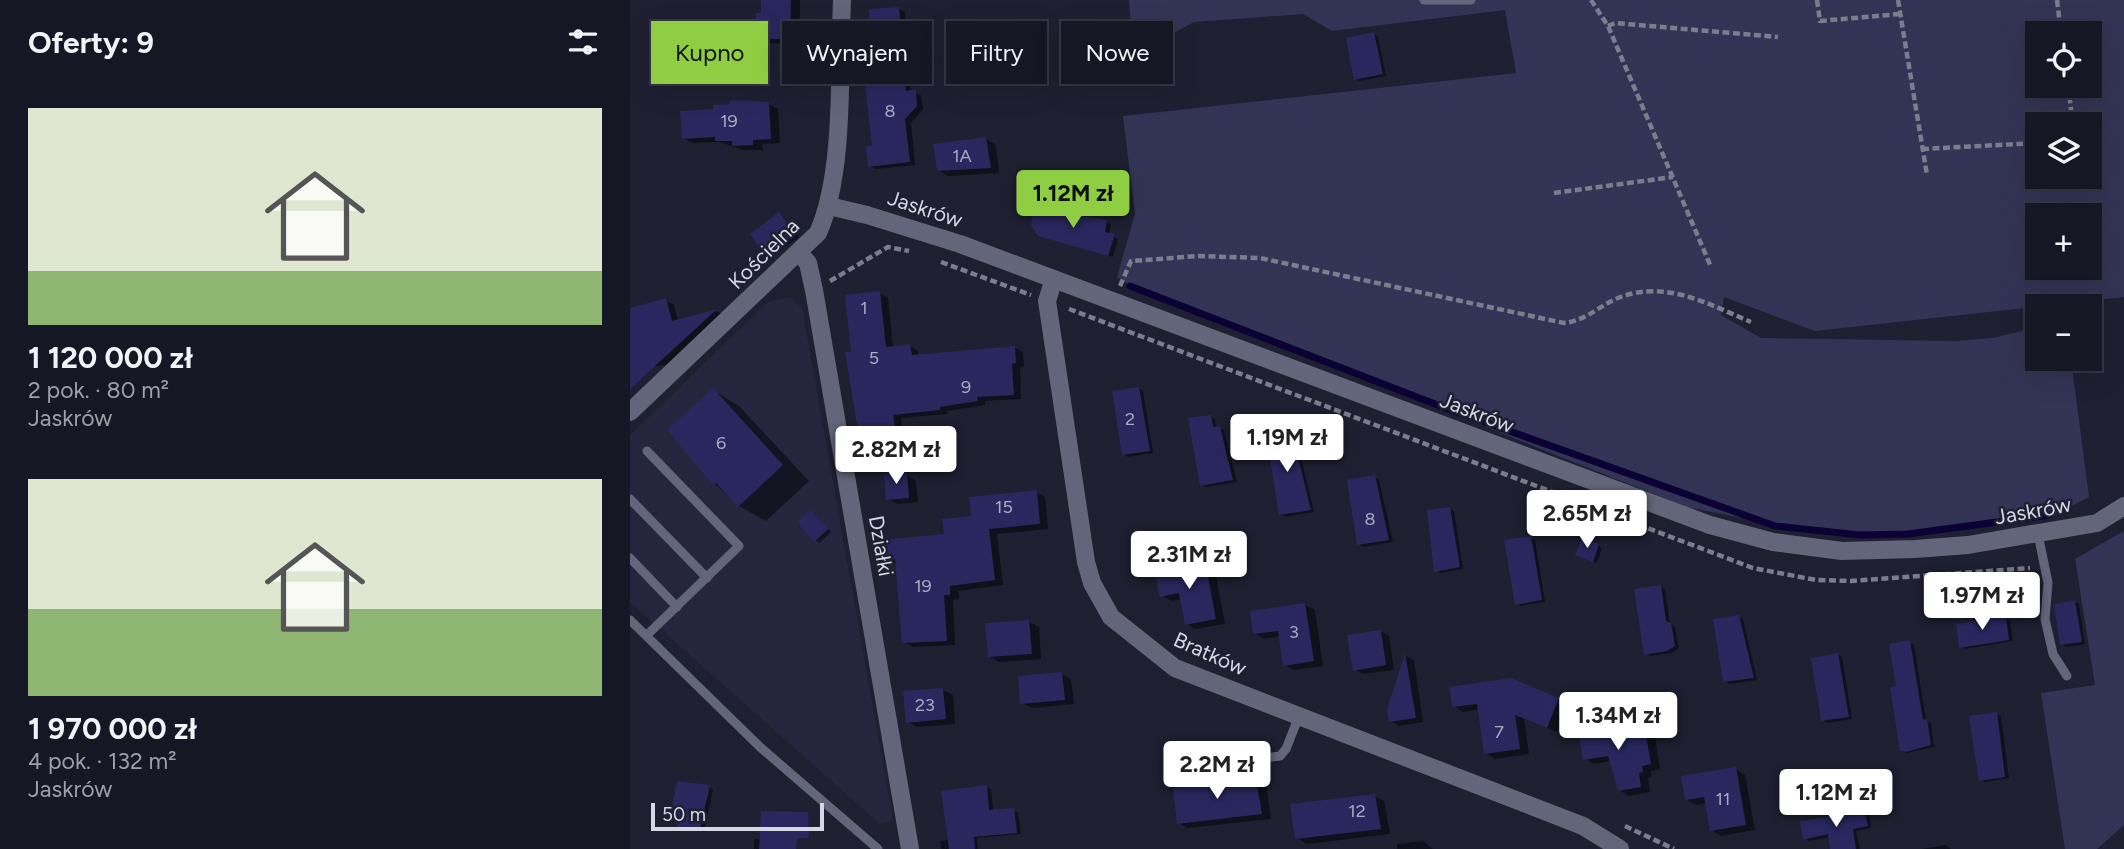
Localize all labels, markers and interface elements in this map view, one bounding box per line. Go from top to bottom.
chip: Kupno [651,21,768,84]
chip: Wynajem [782,21,932,84]
chip: Filtry [946,21,1047,84]
chip: Nowe [1061,21,1173,84]
map controls [2025,21,2102,371]
button: locate [2025,21,2102,98]
icon: filters [564,23,602,61]
text: Oferty: 9 [28,24,154,61]
house number: 8 [884,100,896,122]
house number: 19 [720,110,738,132]
button: layers [2025,112,2102,189]
house number: 1A [952,145,972,167]
icon: home [252,153,378,279]
pin: 1.12M zł [1001,170,1145,230]
text: 1.12M zł [1032,179,1114,207]
street label: Jaskrów [885,185,966,232]
button: + [2025,203,2102,280]
street label: Kościelna [723,213,804,294]
button: − [2025,294,2102,371]
house number: 1 [860,297,868,319]
text: 1 120 000 zł [28,339,193,376]
house number: 5 [869,347,879,369]
text: 2 pok. · 80 m² [28,376,169,404]
house number: 9 [961,376,971,398]
street label: Jaskrów [1437,387,1518,438]
text: Jaskrów [28,404,112,432]
house number: 2 [1125,408,1135,430]
pin: 1.19M zł [1215,414,1359,474]
text: 1.19M zł [1246,423,1328,451]
pin: 2.82M zł [824,426,968,486]
house number: 6 [716,432,726,454]
text: 2.82M zł [851,435,941,463]
pin: 2.65M zł [1515,490,1659,550]
street label: Jaskrów [1993,491,2074,530]
house number: 15 [995,496,1013,518]
text: 2.65M zł [1543,499,1631,527]
house number: 8 [1364,508,1376,530]
street label: Działki [864,514,899,578]
icon: home [252,524,378,650]
pin: 2.31M zł [1117,532,1261,591]
text: 2.31M zł [1147,540,1231,568]
pin: 1.97M zł [1910,572,2054,632]
house number: 19 [914,575,932,597]
text: 1.97M zł [1940,581,2024,609]
house number: 3 [1289,621,1299,643]
street label: Bratków [1170,626,1251,681]
pin: 1.34M zł [1546,692,1690,752]
house number: 23 [915,694,935,716]
text: 1.34M zł [1575,701,1661,729]
text: 1 970 000 zł [28,710,197,747]
house number: 7 [1494,721,1504,743]
pin: 2.2M zł [1152,742,1282,801]
text: 4 pok. · 132 m² [28,747,176,775]
text: 2.2M zł [1179,750,1255,778]
pin: 1.12M zł [1764,770,1908,829]
text: Jaskrów [28,775,112,803]
text: 1.12M zł [1795,778,1877,806]
house number: 11 [1716,788,1730,810]
scale bar [651,800,824,832]
house number: 12 [1348,800,1366,822]
text: 50 m [662,803,706,826]

